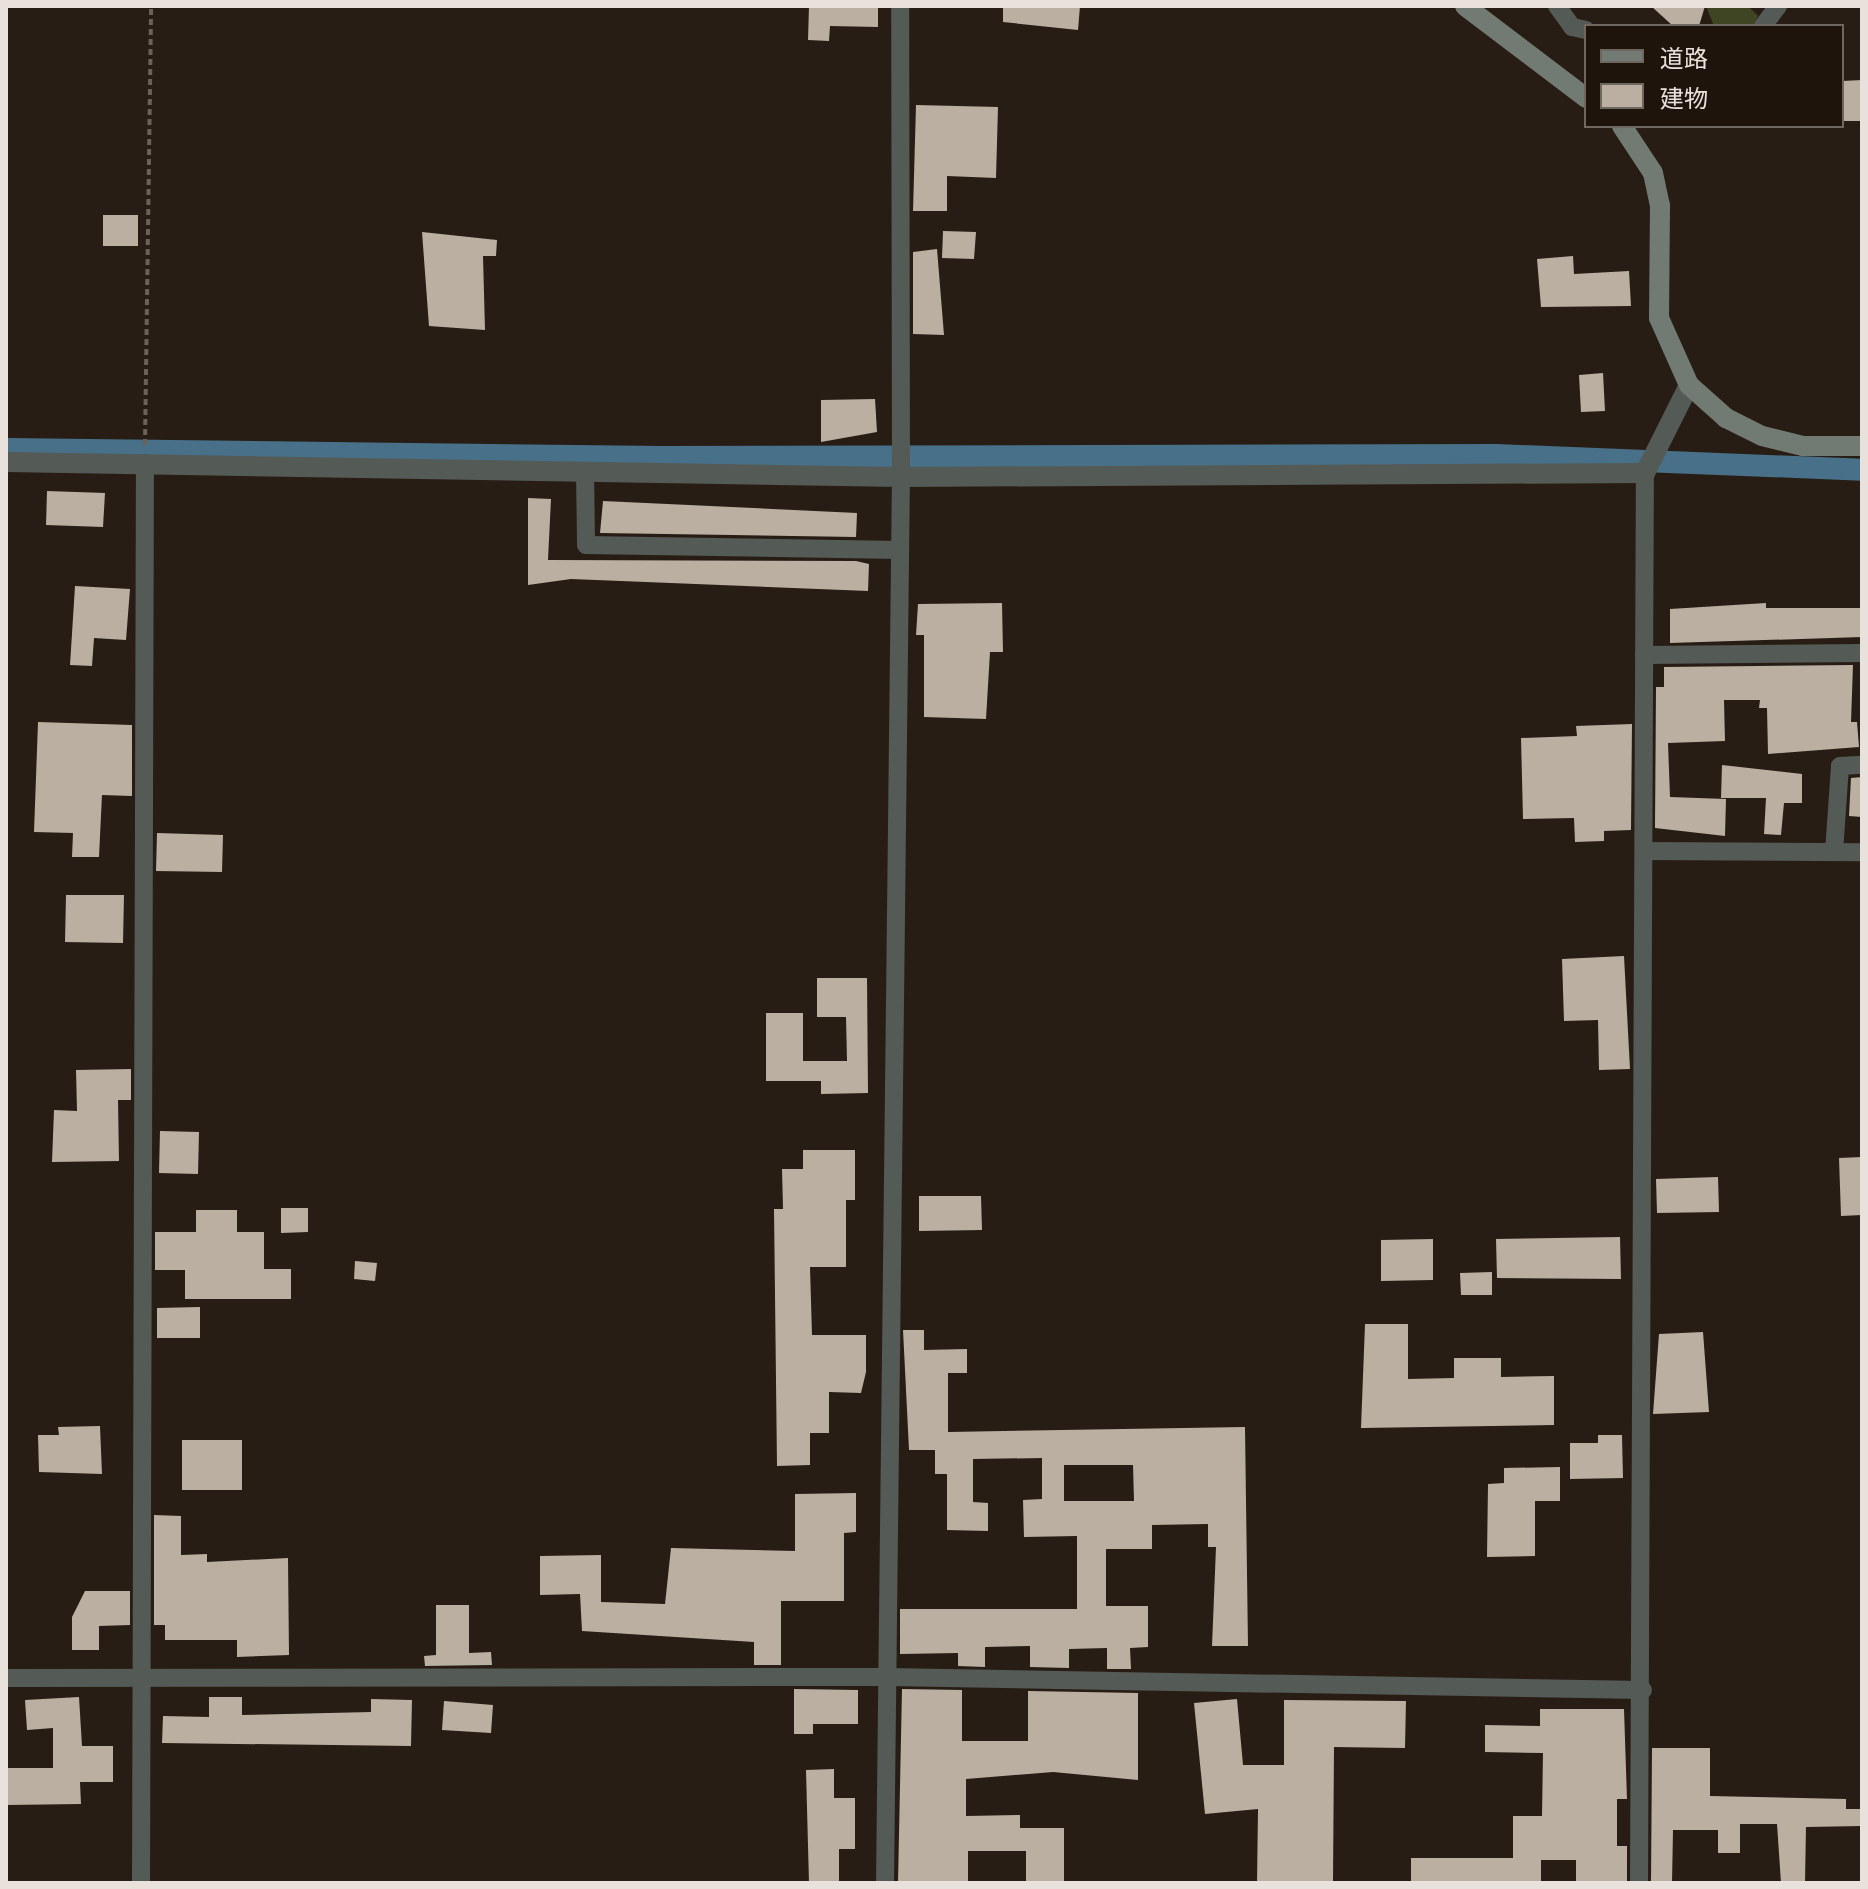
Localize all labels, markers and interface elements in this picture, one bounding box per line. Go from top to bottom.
legend [1584,24,1844,128]
text: 道路 [1660,43,1708,72]
text: 建物 [1660,83,1708,112]

